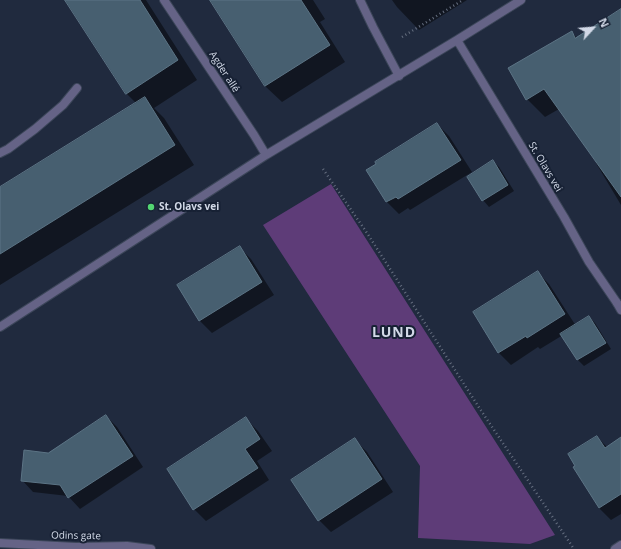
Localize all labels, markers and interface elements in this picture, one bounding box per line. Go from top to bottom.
north arrow [573,8,613,48]
text: N [596,15,613,30]
street label: Agder allé [206,49,242,95]
street label: St. Olavs vei [526,140,564,194]
place label: St. Olavs vei [159,201,219,213]
marker: St. Olavs vei [146,202,156,212]
district label: LUND [372,325,416,341]
street label: Odins gate [51,530,101,542]

